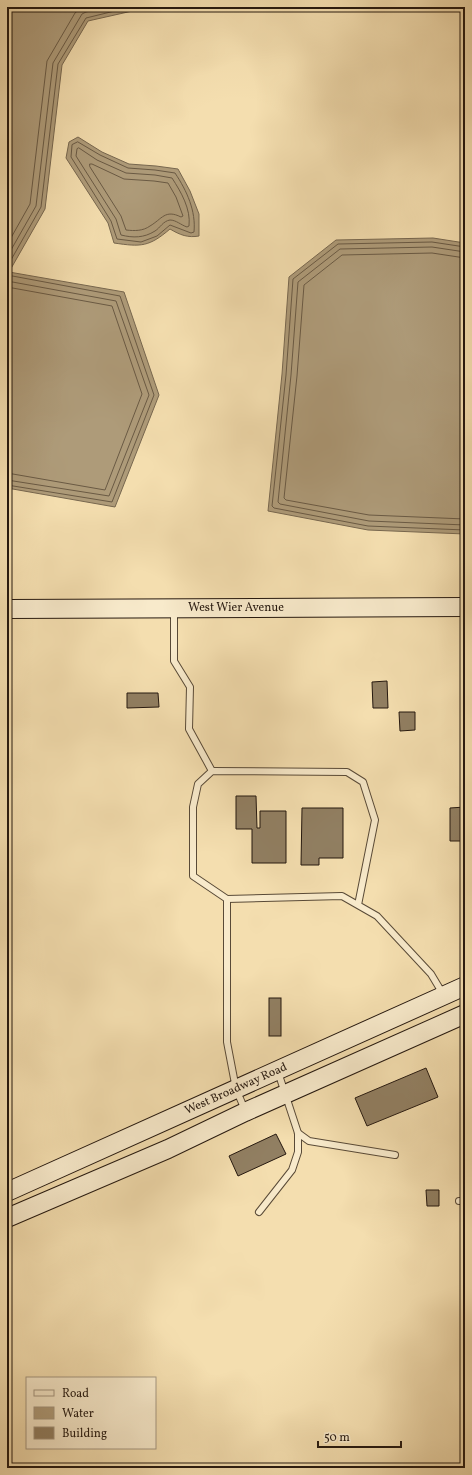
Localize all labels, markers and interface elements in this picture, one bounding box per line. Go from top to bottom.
street label: West Wier Avenue [188,600,284,616]
street label: West Broadway Road [182,1059,290,1119]
legend [26,1377,156,1449]
text: Road [62,1386,89,1402]
text: Water [62,1406,94,1422]
scale bar [318,1423,401,1449]
text: Building [62,1426,107,1442]
text: 50 m [324,1430,350,1446]

